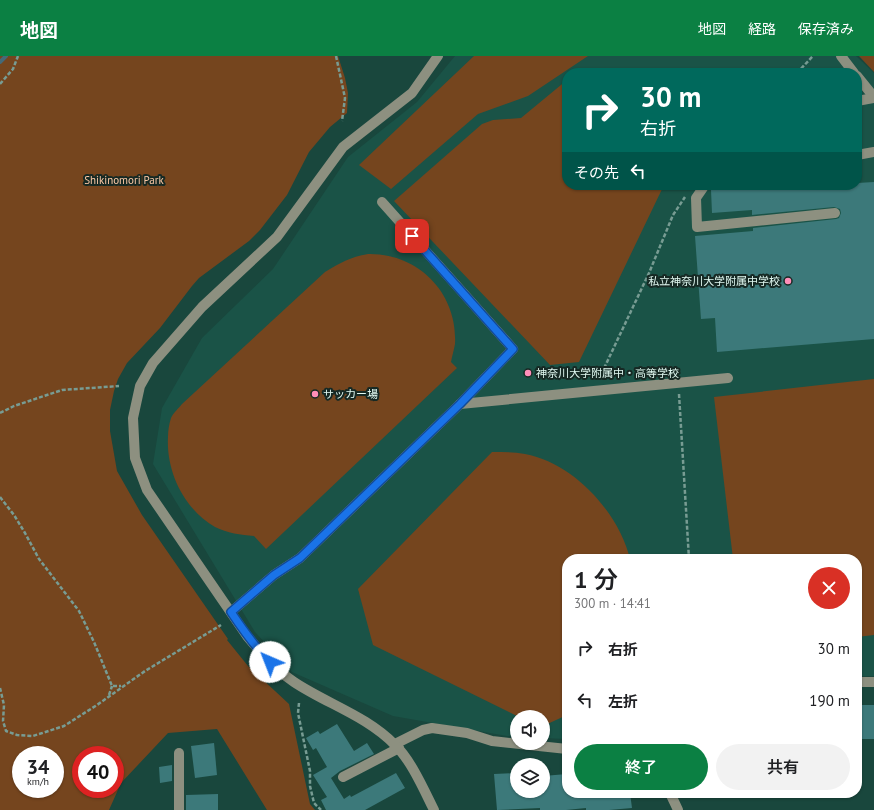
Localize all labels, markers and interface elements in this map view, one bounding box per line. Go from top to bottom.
text: 地図 [20,18,58,42]
text: 地図 [698,20,726,38]
text: 経路 [748,20,776,38]
text: 保存済み [798,20,854,38]
text: 30 m [640,78,701,115]
icon: right [574,84,626,136]
text: 右折 [640,117,676,140]
icon: left [627,160,649,182]
text: その先 [574,163,619,182]
park label: Shikinomori Park [84,173,165,187]
pin [395,219,429,253]
icon: arrive [401,225,423,247]
place label: 私立神奈川大学附属中学校 [648,274,780,288]
marker: 私立神奈川大学附属中学校 [783,276,793,286]
place label: 神奈川大学附属中・高等学校 [536,366,679,380]
marker: 神奈川大学附属中・高等学校 [523,368,533,378]
place label: サッカー場 [323,387,378,401]
marker: サッカー場 [310,389,320,399]
text: 1 分 [574,564,618,595]
button: close [808,567,850,609]
text: 300 m · 14:41 [574,595,651,612]
icon: right [574,637,596,659]
text: 30 m [817,639,850,658]
text: 右折 [608,640,638,659]
position arrow [249,641,291,683]
icon: left [574,689,596,711]
text: 190 m [809,691,850,710]
text: 左折 [608,692,638,711]
map controls [510,710,550,798]
button: sound [510,710,550,750]
button: 終了 [574,744,708,790]
button: 共有 [716,744,850,790]
speed limit sign: 40 [72,746,124,798]
text: 34 [27,754,49,780]
button: layers [510,758,550,798]
text: km/h [27,775,49,788]

